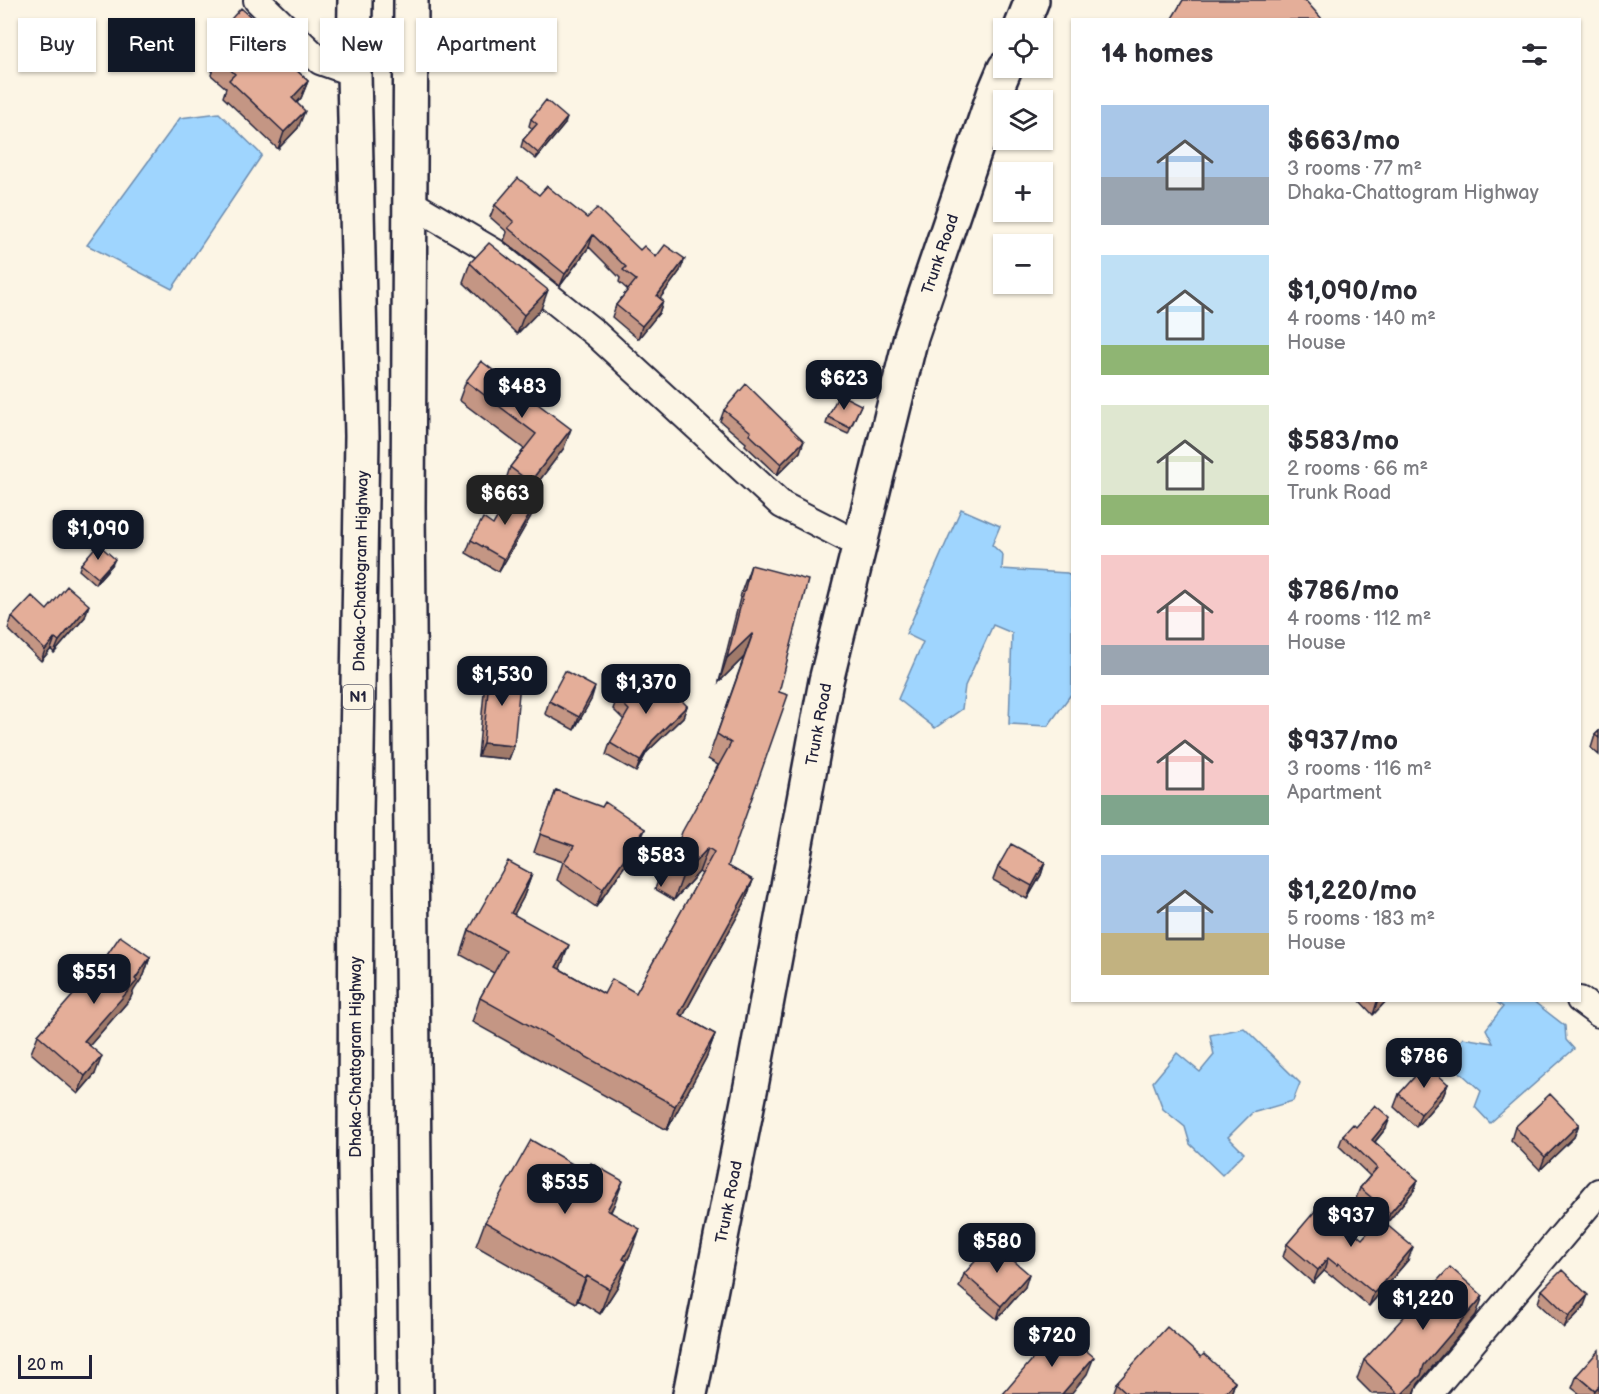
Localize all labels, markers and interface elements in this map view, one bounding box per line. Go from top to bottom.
chip: Buy [18,18,96,72]
chip: Rent [108,18,195,72]
chip: Filters [207,18,308,72]
chip: New [320,18,404,72]
chip: Apartment [416,18,557,72]
map controls [993,18,1053,294]
button: locate [993,18,1053,78]
icon: filters [1518,38,1551,71]
text: 14 homes [1101,39,1213,70]
button: layers [993,90,1053,150]
text: $663/mo [1287,126,1400,157]
icon: home [1149,129,1221,201]
text: 3 rooms · 77 m² [1287,157,1422,181]
button: + [993,162,1053,222]
text: Dhaka-Chattogram Highway [1287,181,1539,205]
street label: Trunk Road [918,212,963,297]
button: − [993,234,1053,294]
text: $1,090/mo [1287,276,1418,307]
icon: home [1149,279,1221,351]
text: 4 rooms · 140 m² [1287,307,1436,331]
text: House [1287,331,1346,355]
pin: $623 [808,360,880,411]
text: $623 [820,367,868,391]
pin: $483 [486,368,558,419]
text: $483 [498,375,546,399]
text: $583/mo [1287,426,1399,457]
icon: home [1149,429,1221,501]
text: 2 rooms · 66 m² [1287,457,1428,481]
street label: Dhaka-Chattogram Highway [350,469,373,672]
pin: $663 [469,475,541,526]
text: Trunk Road [1287,481,1391,505]
text: $663 [480,482,530,506]
pin: $1,090 [49,510,147,561]
text: $1,090 [67,517,129,541]
text: $786/mo [1287,576,1399,607]
icon: home [1149,579,1221,651]
text: 4 rooms · 112 m² [1287,607,1431,631]
text: House [1287,631,1346,655]
pin: $1,530 [453,656,551,707]
text: $1,530 [471,663,533,687]
pin: $1,370 [597,664,695,715]
text: $1,370 [615,671,677,695]
street label: Trunk Road [803,682,836,767]
road number: N1 [343,685,373,709]
text: $937/mo [1287,726,1398,757]
icon: home [1149,729,1221,801]
text: 3 rooms · 116 m² [1287,757,1432,781]
text: Apartment [1287,781,1382,805]
pin: $583 [625,837,697,888]
text: $583 [637,844,685,868]
text: $1,220/mo [1287,876,1417,907]
icon: home [1149,879,1221,951]
text: 5 rooms · 183 m² [1287,907,1435,931]
text: House [1287,931,1346,955]
pin: $551 [58,954,130,1005]
street label: Dhaka-Chattogram Highway [347,956,366,1158]
text: $551 [72,961,116,985]
pin: $786 [1388,1038,1460,1089]
text: $786 [1400,1045,1448,1069]
street label: Trunk Road [712,1159,747,1245]
pin: $535 [529,1164,601,1215]
text: $535 [541,1171,589,1195]
pin: $937 [1315,1197,1387,1248]
text: $937 [1327,1204,1375,1228]
pin: $580 [961,1223,1033,1274]
text: $580 [972,1230,1022,1254]
pin: $1,220 [1374,1280,1472,1331]
text: $1,220 [1392,1287,1454,1311]
pin: $720 [1016,1317,1088,1368]
text: $720 [1028,1324,1076,1348]
scale bar [18,1352,92,1380]
text: 20 m [27,1356,63,1375]

